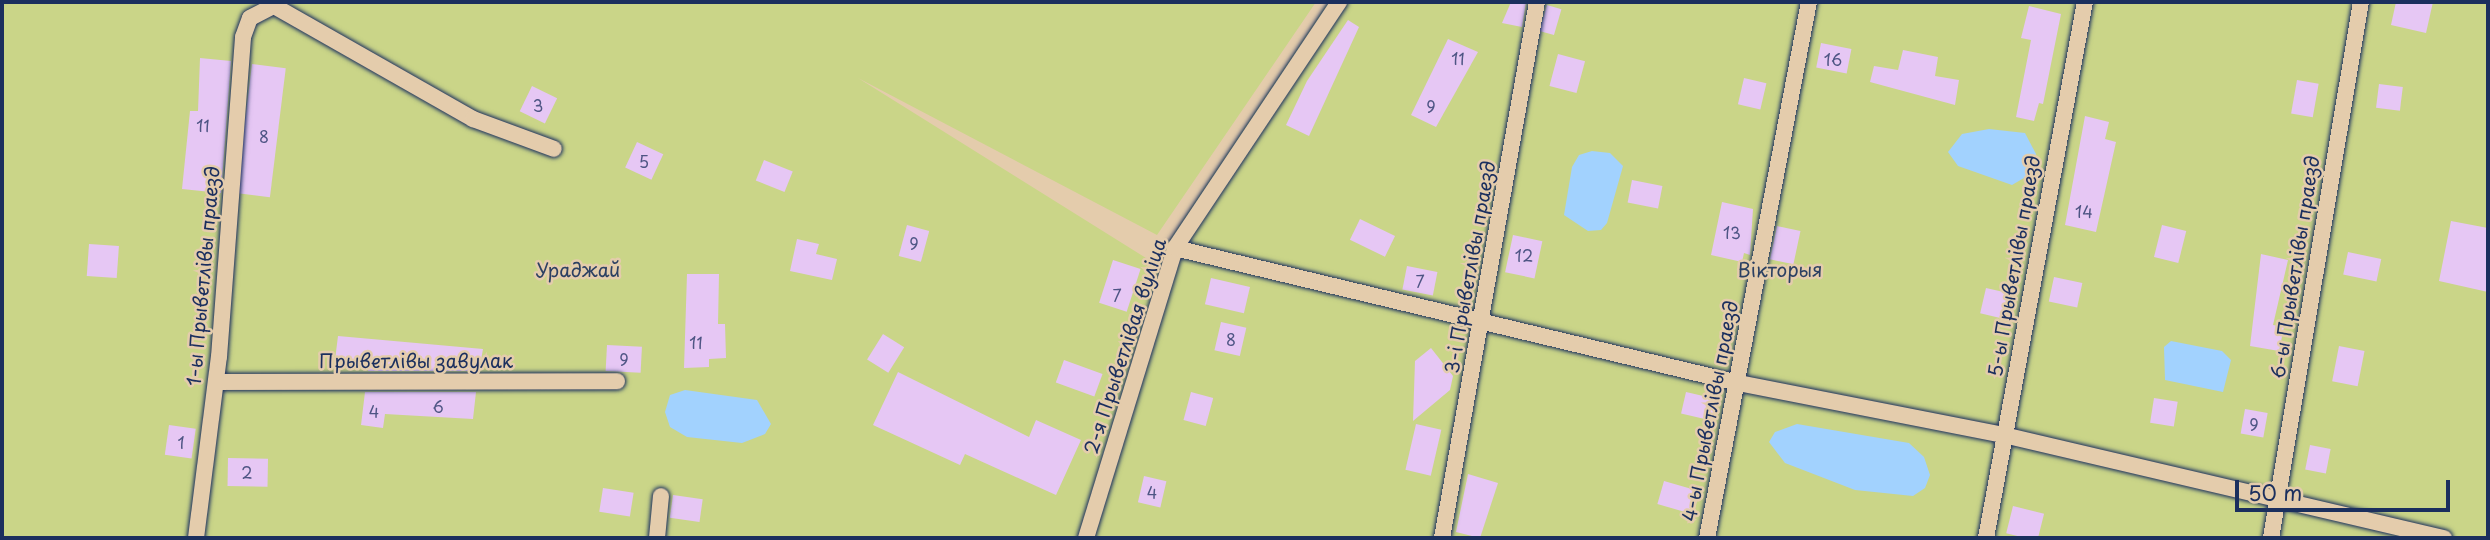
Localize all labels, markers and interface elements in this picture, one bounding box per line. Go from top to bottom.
house number: 11 [1451,48,1465,68]
house number: 16 [1824,49,1842,69]
house number: 3 [533,95,543,115]
house number: 9 [1426,96,1436,116]
house number: 11 [196,115,210,135]
house number: 8 [259,126,269,146]
house number: 5 [639,151,649,171]
street label: 5-ы Прыветлівы праезд [1983,153,2045,379]
street label: 6-ы Прыветлівы праезд [2266,154,2324,380]
street label: 3-і Прыветлівы праезд [1440,158,1500,376]
street label: 1-ы Прыветлівы праезд [182,165,224,387]
house number: 14 [2075,201,2093,221]
house number: 13 [1723,222,1741,242]
house number: 9 [909,233,919,253]
street label: 2-я Прыветлівая вуліца [1079,235,1171,457]
house number: 12 [1515,245,1533,265]
park label: Ураджай [536,259,620,281]
park label: Вікторыя [1737,259,1823,281]
house number: 7 [1415,271,1425,291]
house number: 7 [1112,285,1122,305]
street label: 4-ы Прыветлівы праезд [1677,298,1743,524]
house number: 8 [1226,329,1236,349]
house number: 11 [689,332,703,352]
house number: 9 [619,349,629,369]
street label: Прыветлівы завулак [319,350,513,372]
house number: 6 [432,396,444,416]
house number: 4 [369,401,379,421]
house number: 9 [2249,414,2259,434]
house number: 1 [177,432,185,452]
house number: 2 [241,462,253,482]
scale bar [2238,466,2453,510]
text: 50 m [2248,476,2302,508]
house number: 4 [1147,482,1157,502]

